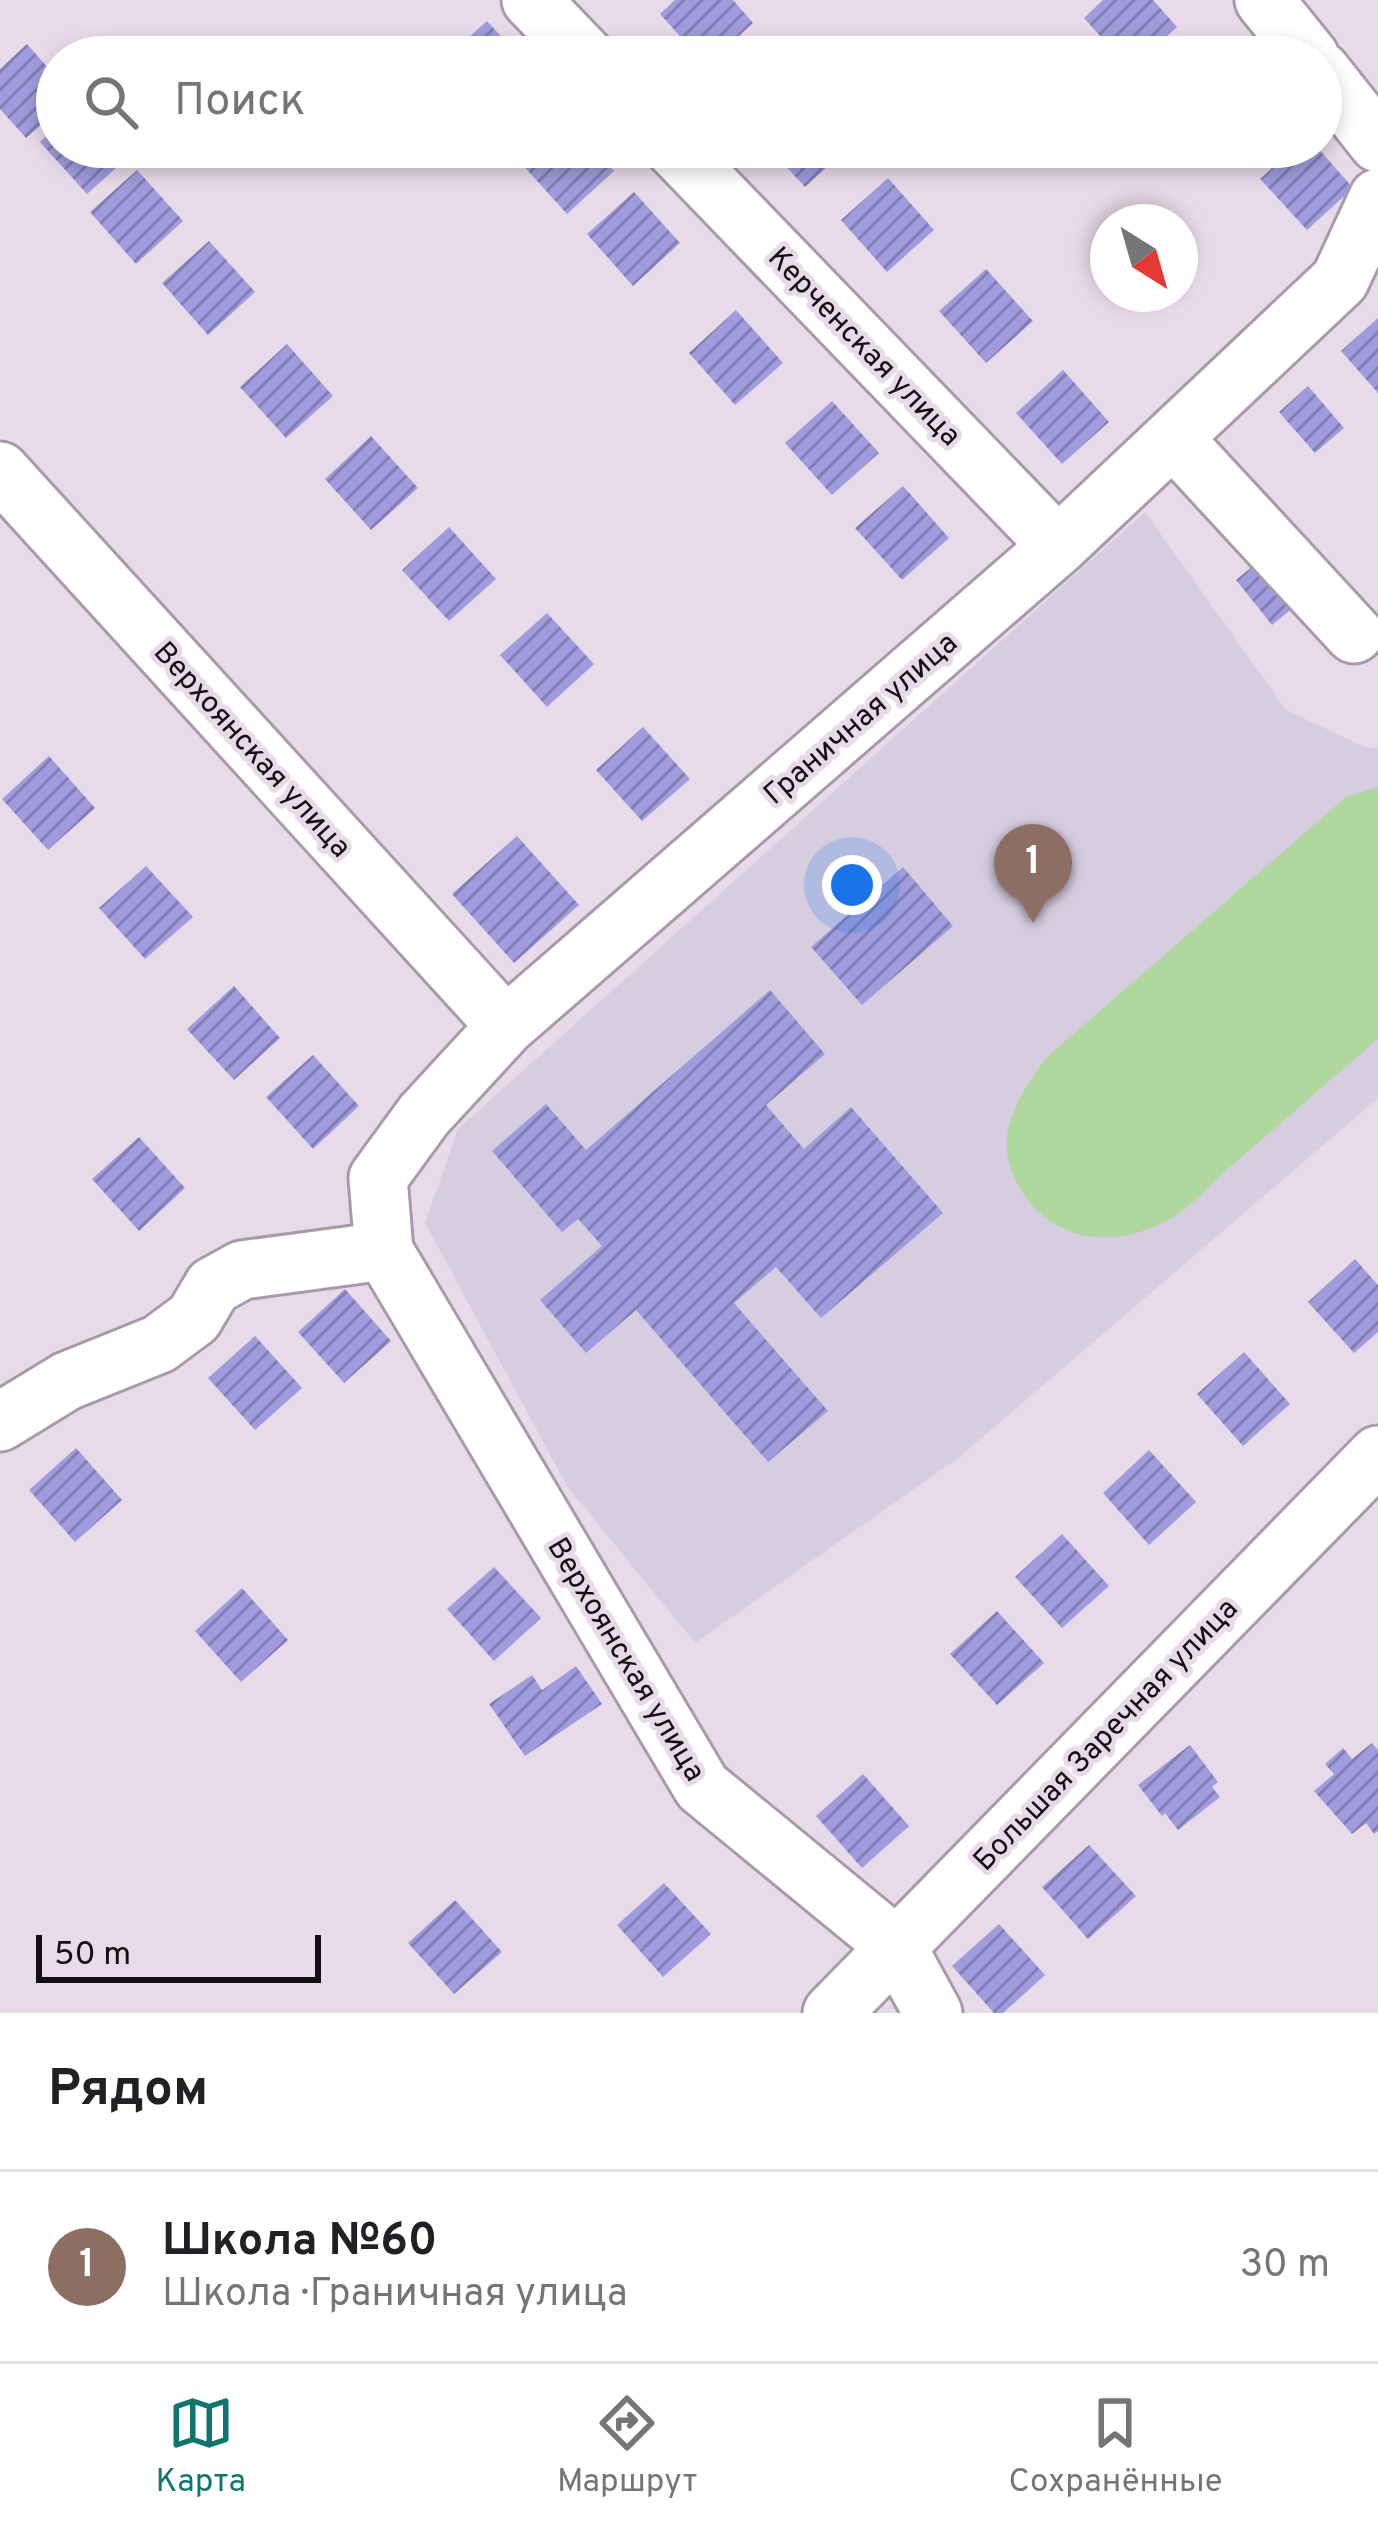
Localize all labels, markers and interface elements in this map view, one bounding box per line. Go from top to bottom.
search box [36,36,1342,168]
icon: search [78,69,144,135]
text: Поиск [174,74,305,131]
north arrow [1090,204,1198,312]
street label: Керченская улица [759,240,968,455]
street label: Граничная улица [757,626,966,814]
street label: Верхоянская улица [144,635,358,866]
pin: 1 [994,824,1072,923]
your location [822,855,882,915]
street label: Верхоянская улица [537,1532,712,1789]
street label: Большая Заречная улица [967,1592,1247,1880]
scale bar [36,1929,321,1982]
text: 50 m [54,1935,131,1977]
text: Рядом [48,2059,208,2124]
text: Школа №60 [162,2214,437,2271]
text: 1 [79,2242,95,2291]
text: 30 m [1240,2242,1330,2291]
text: Школа · Граничная улица [162,2271,628,2320]
tab: Карта [156,2390,246,2504]
tab: Маршрут [557,2390,697,2504]
tab: Сохранённые [1008,2390,1222,2504]

